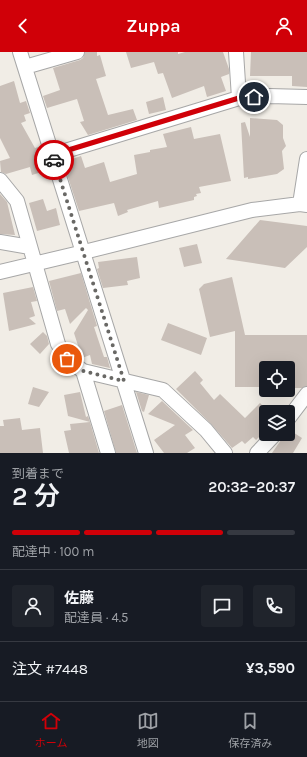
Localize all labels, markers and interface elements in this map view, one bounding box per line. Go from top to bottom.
icon: back [12,15,34,37]
text: Zuppa [126,15,181,37]
icon: person [273,15,295,37]
pin [237,80,271,114]
icon: home [243,86,265,108]
courier [34,140,74,180]
icon: car [43,149,65,171]
pin [50,342,84,376]
icon: bag [56,348,78,370]
map controls [259,361,295,441]
button: locate [259,361,295,397]
button: layers [259,405,295,441]
text: 到着まで [12,466,64,481]
text: 20:32–20:37 [208,478,295,496]
text: 2 分 [12,481,60,512]
text: 配達中 · 100 m [12,544,94,559]
button: person [12,585,54,627]
button: chat [201,585,243,627]
button: phone [253,585,295,627]
text: 佐藤 [64,589,94,607]
text: 配達員 · 4.5 [64,610,128,625]
text: ¥3,590 [246,659,295,677]
text: 注文 #7448 [12,660,88,678]
tab: ホーム [35,710,67,750]
tab: 地図 [137,710,159,750]
tab: 保存済み [228,710,272,750]

